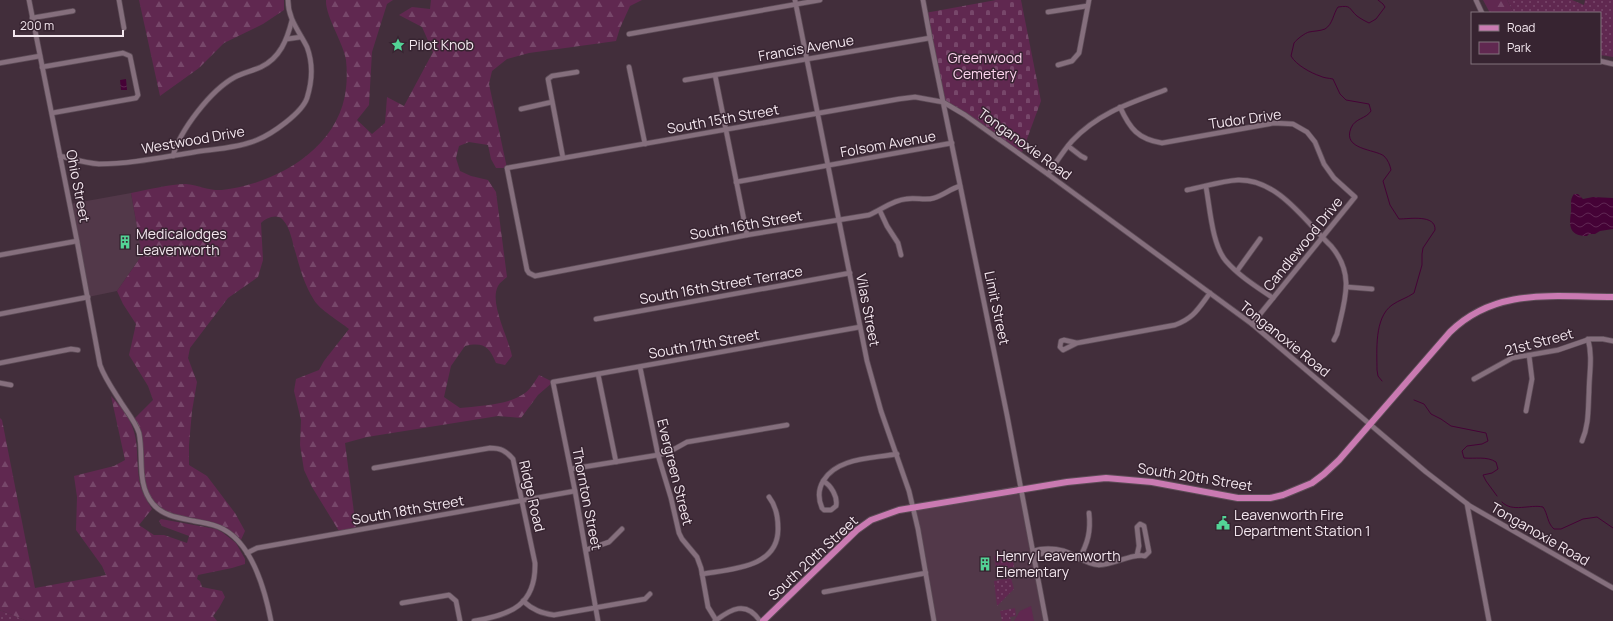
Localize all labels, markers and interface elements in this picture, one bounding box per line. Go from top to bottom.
scale bar [14,12,123,38]
legend [1471,12,1601,64]
text: 200 m [20,17,54,34]
text: Road [1507,19,1535,36]
street label: Francis Avenue [757,30,855,65]
place label: Pilot Knob [409,35,474,54]
place icon: Pilot Knob [390,37,406,53]
text: Park [1507,39,1532,56]
park label: Greenwood Cemetery [948,48,1022,83]
street label: South 15th Street [665,99,781,138]
street label: Tonganoxie Road [975,103,1076,184]
street label: Tudor Drive [1207,104,1282,133]
street label: Westwood Drive [140,121,246,158]
street label: Folsom Avenue [839,126,937,161]
street label: Ohio Street [62,148,95,224]
street label: Candlewood Drive [1259,192,1347,295]
street label: South 16th Street [688,205,804,244]
place label: Medicalodges Leavenworth [136,224,227,259]
building icon: Medicalodges Leavenworth [117,234,133,250]
street label: South 16th Street Terrace [638,261,804,308]
street label: Limit Street [980,269,1015,347]
street label: Vilas Street [852,272,885,348]
street label: Tonganoxie Road [1236,296,1334,381]
street label: 21st Street [1502,323,1576,360]
street label: South 17th Street [647,324,761,363]
street label: Evergreen Street [653,417,698,528]
street label: Thornton Street [568,446,607,552]
street label: Ridge Road [515,458,550,534]
street label: South 20th Street [1136,458,1254,495]
street label: South 18th Street [350,490,466,529]
street label: Tonganoxie Road [1487,498,1593,570]
place label: Leavenworth Fire Department Station 1 [1234,505,1370,540]
street label: South 20th Street [764,511,862,604]
public building icon: Leavenworth Fire Department Station 1 [1215,515,1231,531]
place label: Henry Leavenworth Elementary [996,546,1121,581]
building icon: Henry Leavenworth Elementary [977,556,993,572]

